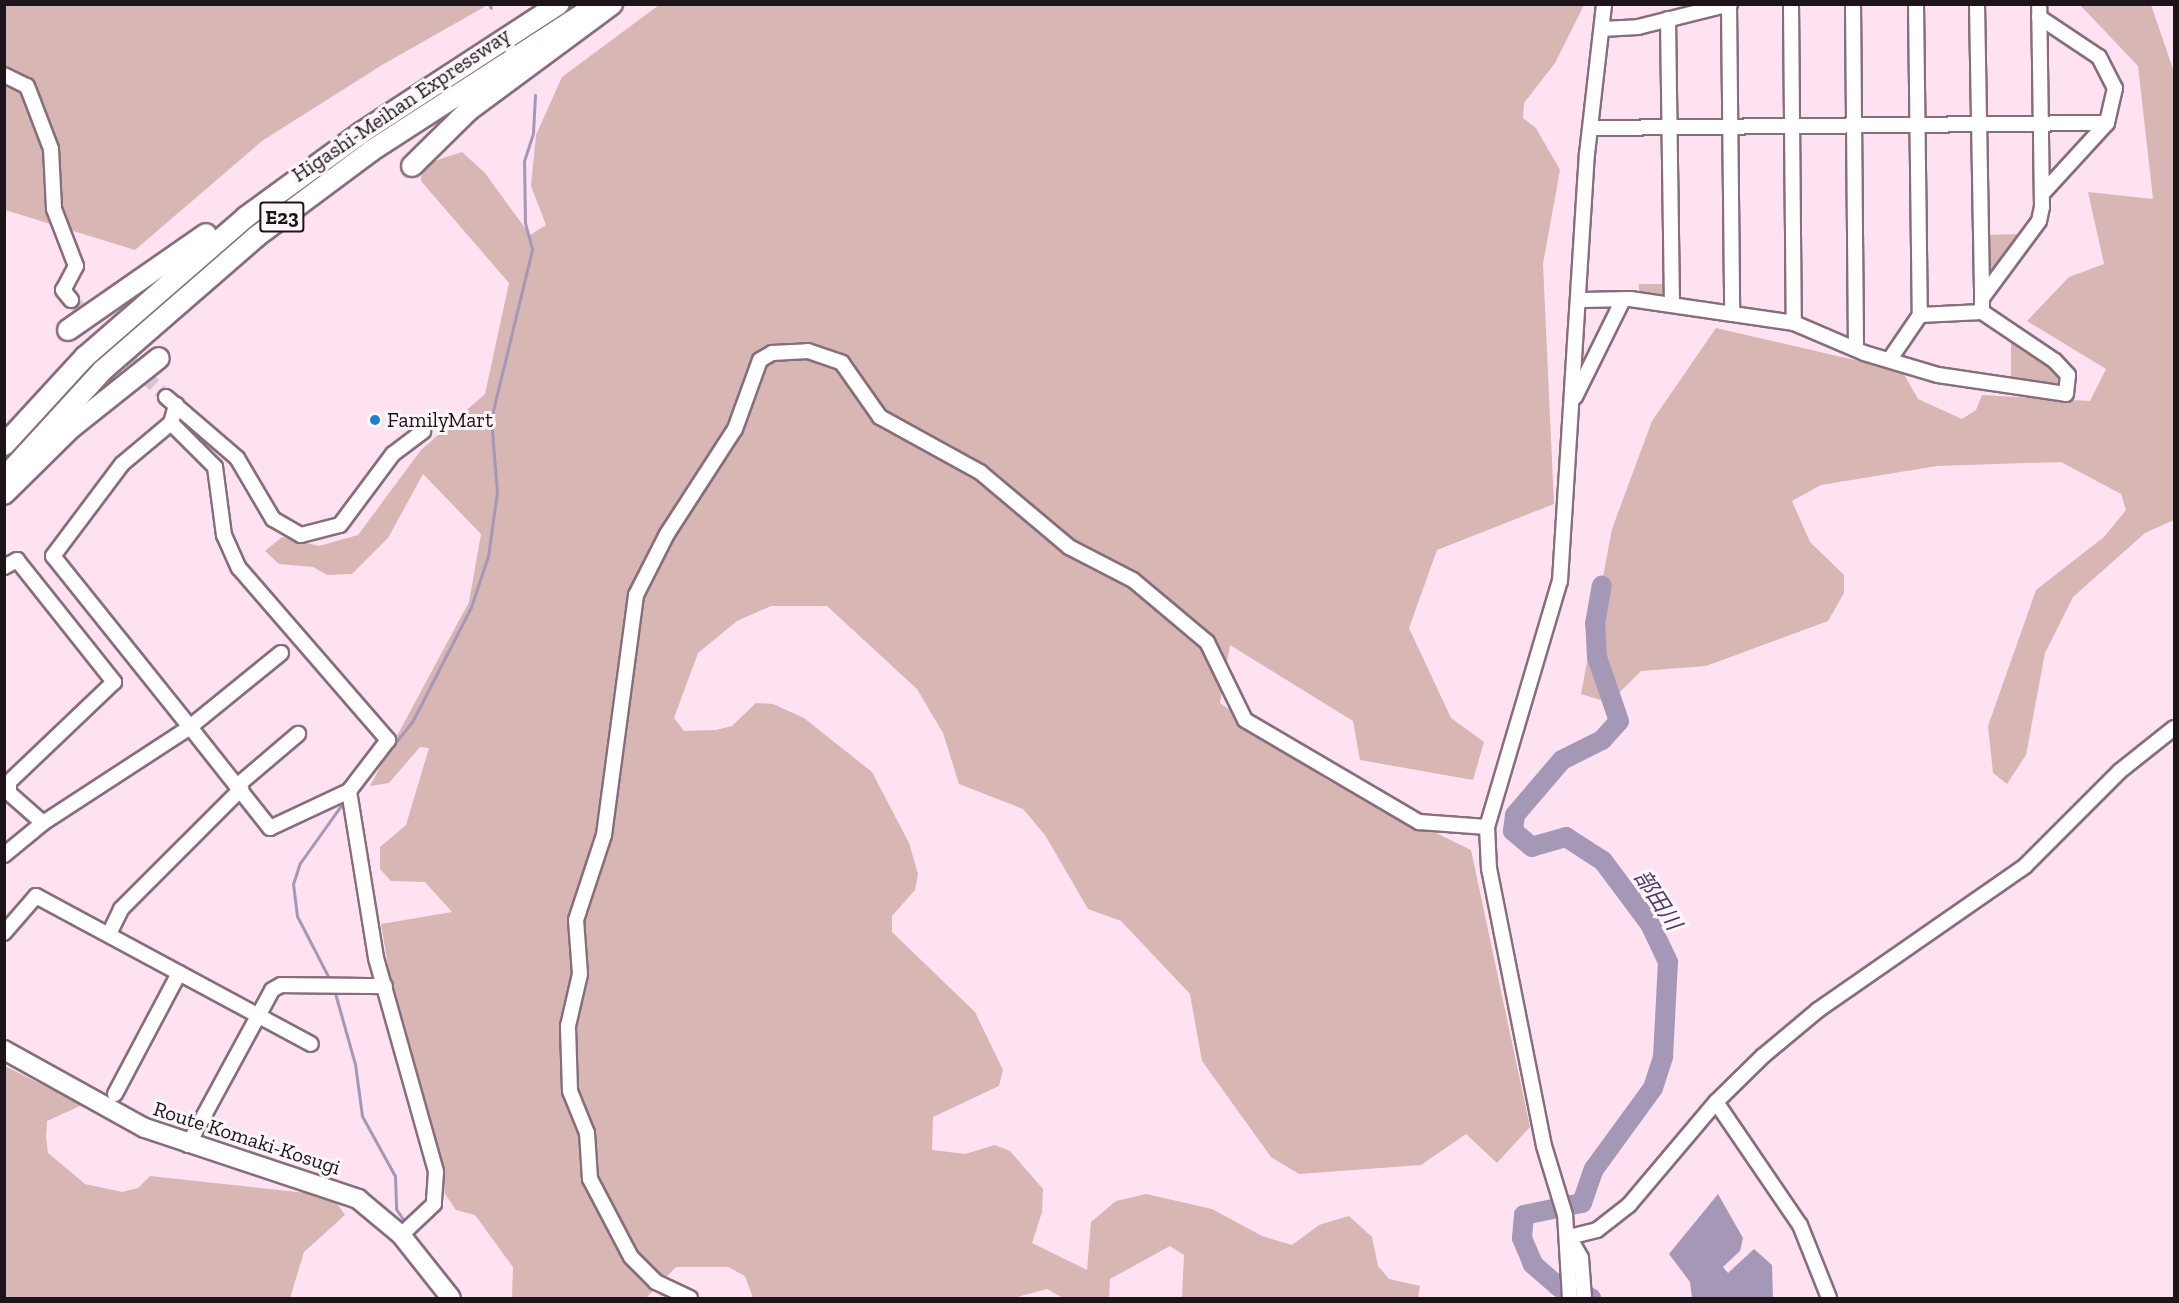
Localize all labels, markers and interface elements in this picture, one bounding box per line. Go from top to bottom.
street label: Higashi-Meihan Expressway [287,23,515,187]
road number: E23 [258,200,306,234]
place label: FamilyMart [387,407,493,433]
marker: FamilyMart [368,413,382,427]
water label: 部田川 [1629,865,1687,935]
street label: Route Komaki-Kosugi [150,1096,344,1180]

